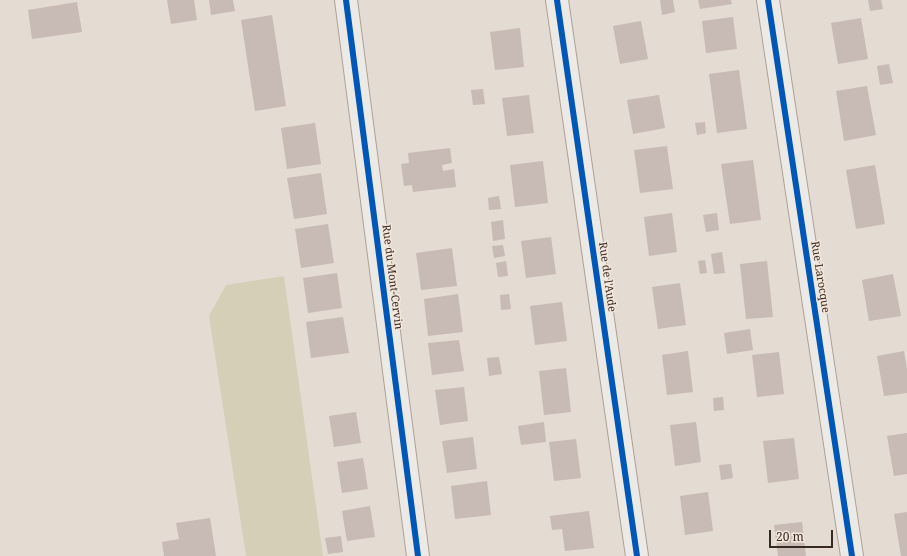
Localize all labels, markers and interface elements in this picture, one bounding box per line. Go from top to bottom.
street label: Rue du Mont-Cervin [379,224,405,330]
street label: Rue Larocque [808,240,832,314]
street label: Rue de l'Aude [596,241,618,313]
scale bar [771,522,835,548]
text: 20 m [776,528,804,545]

